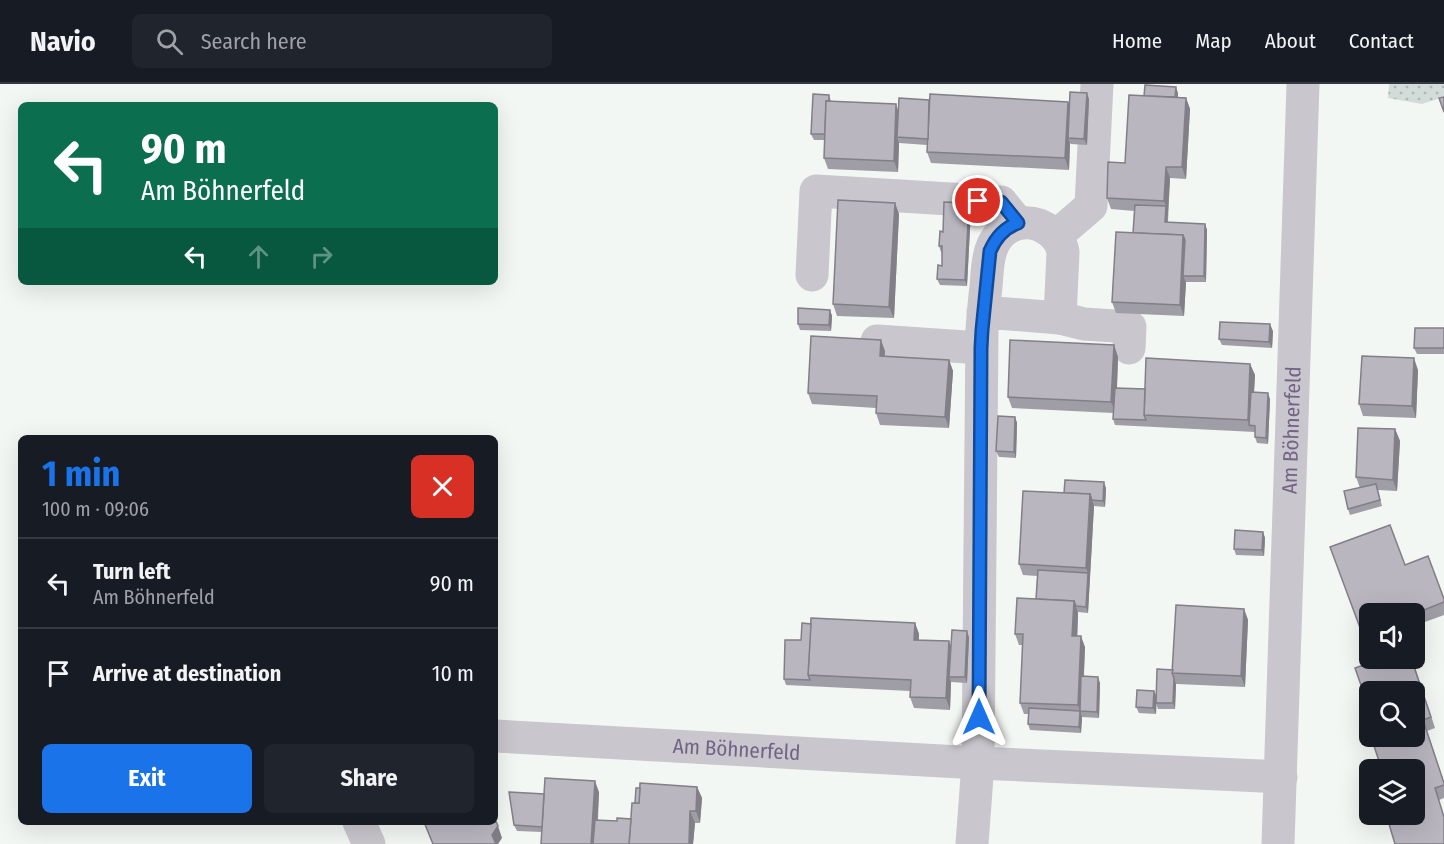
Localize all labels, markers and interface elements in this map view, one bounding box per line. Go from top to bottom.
search box [132,14,552,68]
text: Navio [30,25,96,58]
icon: search [153,25,186,58]
text: Search here [201,28,307,55]
text: Home [1112,28,1162,54]
text: Map [1195,28,1232,54]
text: About [1265,28,1316,54]
text: Contact [1349,28,1414,54]
text: 90 m [141,124,226,174]
icon: left [42,126,120,204]
text: Am Böhnerfeld [141,175,305,207]
pin [952,175,1003,226]
icon: arrive [961,184,994,217]
icon: left [179,240,212,273]
icon: ahead [242,240,275,273]
icon: right [305,240,338,273]
street label: Am Böhnerfeld [1277,366,1307,495]
text: 1 min [42,452,120,496]
button: close [411,455,474,518]
text: 100 m · 09:06 [42,497,149,521]
text: Turn left [93,558,171,585]
icon: left [42,567,75,600]
text: 90 m [430,570,474,597]
text: Am Böhnerfeld [93,585,215,609]
map controls [1359,603,1425,825]
button: sound [1359,603,1425,669]
icon: arrive [42,657,75,690]
text: Arrive at destination [93,660,281,687]
text: 10 m [432,660,474,687]
button: search [1359,681,1425,747]
position arrow [947,685,1011,749]
street label: Am Böhnerfeld [672,733,801,766]
button: Exit [42,744,252,813]
button: Share [264,744,474,813]
button: layers [1359,759,1425,825]

